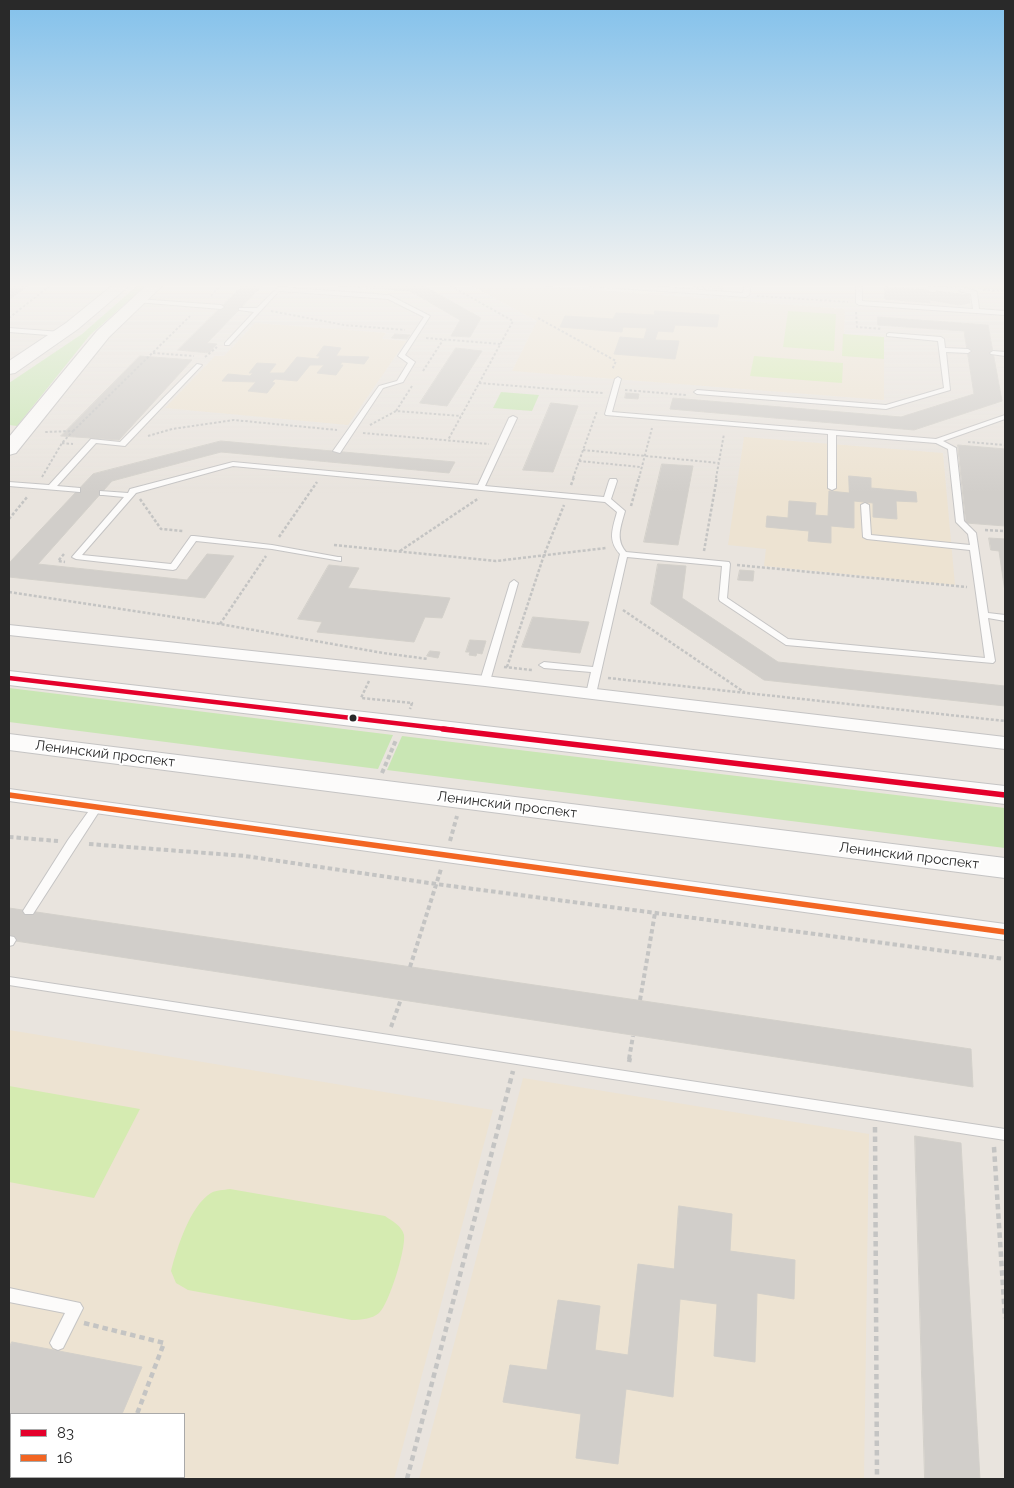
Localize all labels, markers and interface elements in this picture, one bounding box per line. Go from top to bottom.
unlabelled marker [348,713,358,723]
street label: Ленинский проспект [34,737,176,771]
street label: Ленинский проспект [436,788,578,822]
street label: Ленинский проспект [838,839,980,873]
legend [10,1413,185,1478]
text: 83 [57,1424,74,1442]
text: 16 [57,1449,72,1467]

